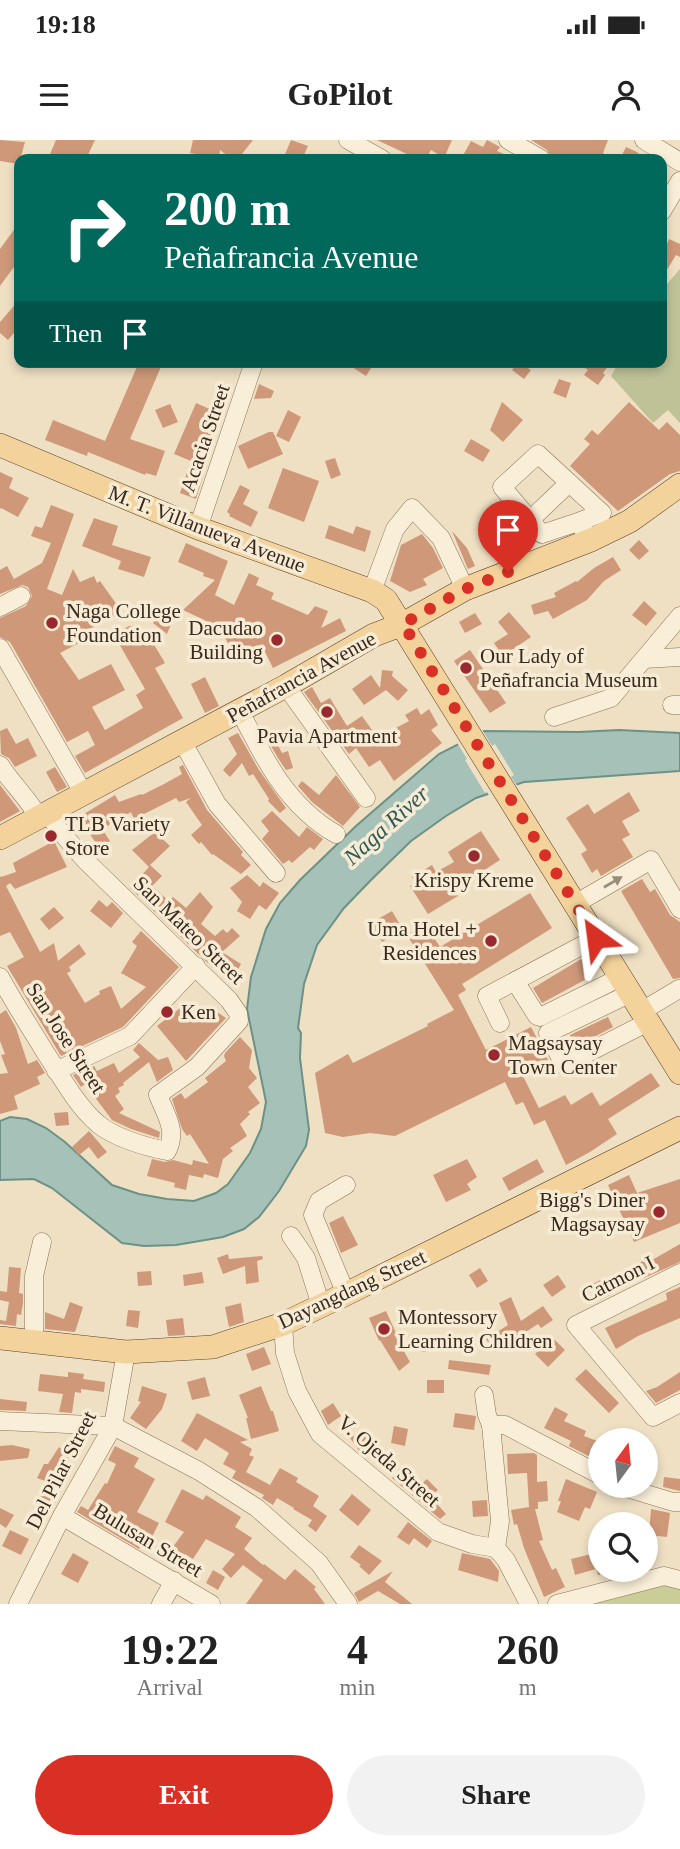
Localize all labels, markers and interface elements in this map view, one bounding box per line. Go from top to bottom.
text: 19:18 [35,10,96,39]
icon: menu [35,76,73,114]
text: GoPilot [288,76,392,112]
icon: person [607,76,645,114]
text: 200 m [164,181,291,236]
icon: right [49,182,140,273]
text: Peñafrancia Avenue [164,239,418,275]
icon: arrive [116,315,154,353]
text: Then [49,319,102,348]
street label: Acacia Street [175,381,235,495]
street label: M. T. Villanueva Avenue [105,480,309,578]
pin [478,500,538,572]
icon: arrive [489,511,527,549]
place label: Naga College Foundation [66,599,181,647]
marker: Naga College Foundation [44,615,60,631]
place label: Dacudao Building [188,616,263,664]
street label: Peñafrancia Avenue [222,626,380,728]
marker: Dacudao Building [269,632,285,648]
place label: Our Lady of Peñafrancia Museum [480,644,658,692]
marker: Our Lady of Peñafrancia Museum [458,660,474,676]
marker: Pavia Apartment [319,704,335,720]
place label: Pavia Apartment [257,724,397,748]
water label: Naga River [338,780,435,871]
place label: TLB Variety Store [65,812,171,860]
marker: TLB Variety Store [43,828,59,844]
marker: Krispy Kreme [466,848,482,864]
place label: Krispy Kreme [414,868,534,892]
street label: San Mateo Street [129,871,249,989]
one-way arrow [603,876,623,888]
position arrow [559,901,633,975]
place label: Uma Hotel + Residences [367,917,477,965]
marker: Uma Hotel + Residences [483,933,499,949]
street label: San Jose Street [21,978,111,1098]
place label: Ken [181,1000,216,1024]
marker: Ken [159,1004,175,1020]
place label: Magsaysay Town Center [508,1031,617,1079]
marker: Magsaysay Town Center [486,1047,502,1063]
place label: Bigg's Diner Magsaysay [539,1188,645,1236]
marker: Bigg's Diner Magsaysay [651,1204,667,1220]
street label: Dayangdang Street [274,1244,430,1334]
street label: Catmon I [577,1250,659,1308]
place label: Montessory Learning Children [398,1305,553,1353]
marker: Montessory Learning Children [376,1321,392,1337]
street label: Del Pilar Street [21,1407,101,1533]
street label: V. Ojeda Street [333,1410,445,1512]
north arrow [588,1428,658,1498]
map controls [588,1428,658,1582]
street label: Bulusan Street [89,1498,207,1582]
button: search [588,1512,658,1582]
text: 19:22 [121,1627,219,1673]
text: 4 [347,1627,368,1673]
text: 260 [496,1627,559,1673]
text: Arrival [137,1675,203,1700]
text: min [340,1675,375,1700]
text: m [519,1675,537,1700]
button: Exit [35,1755,333,1835]
button: Share [347,1755,645,1835]

